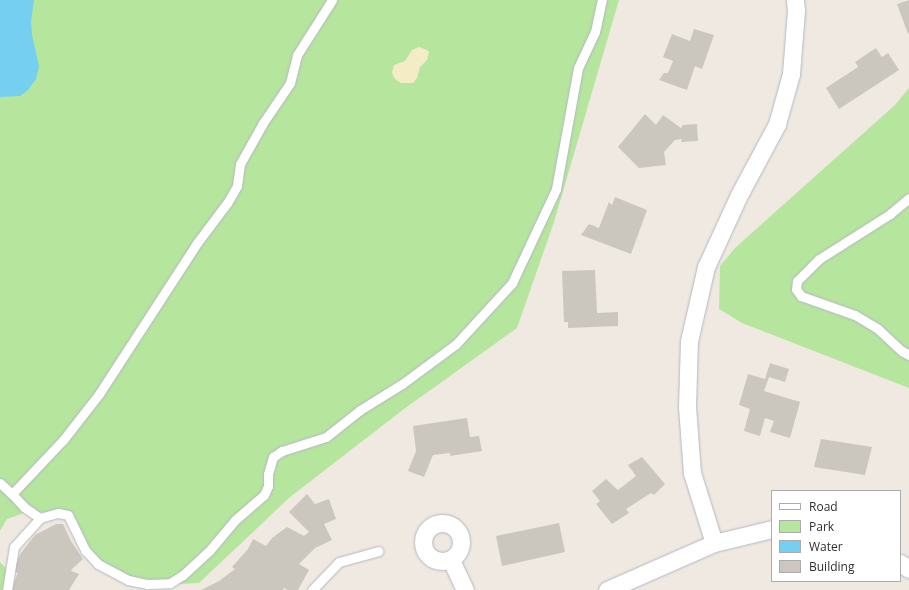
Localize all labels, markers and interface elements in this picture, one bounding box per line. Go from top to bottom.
legend [771,490,901,582]
text: Road [809,498,838,515]
text: Park [809,518,834,535]
text: Water [809,538,843,555]
text: Building [809,558,854,575]

